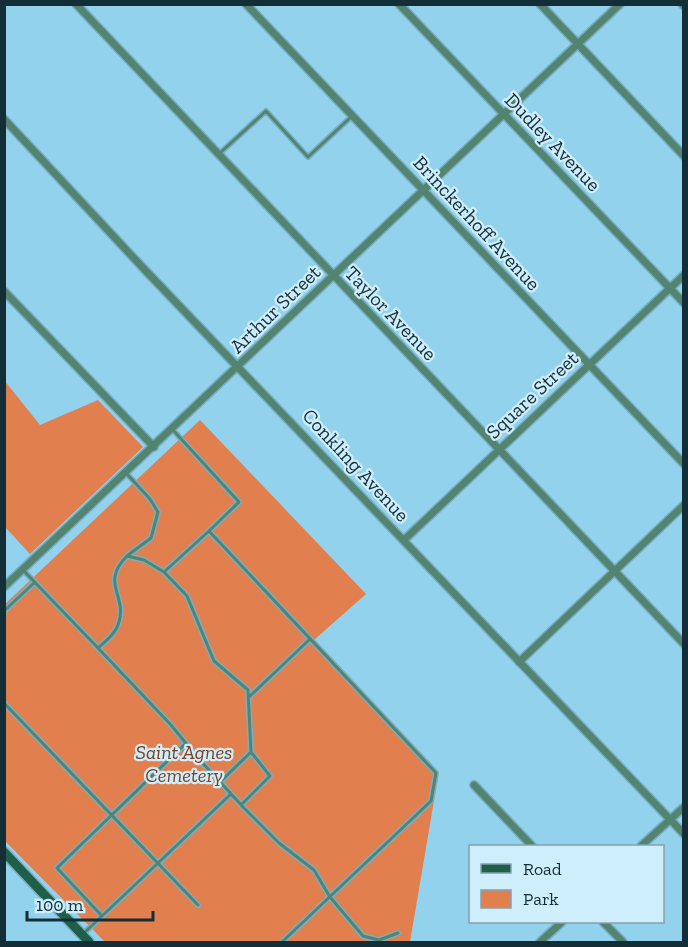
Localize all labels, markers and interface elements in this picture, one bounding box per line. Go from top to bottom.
street label: Dudley Avenue [500,88,606,196]
street label: Brinckerhoff Avenue [408,151,546,295]
street label: Arthur Street [225,259,326,358]
street label: Taylor Avenue [340,261,442,365]
street label: Square Street [481,346,583,444]
street label: Conkling Avenue [298,404,414,526]
park label: Saint Agnes Cemetery [136,740,232,787]
legend [469,845,664,923]
text: Road [523,858,562,880]
scale bar [27,884,153,922]
text: Park [523,888,559,910]
text: 100 m [36,894,84,916]

